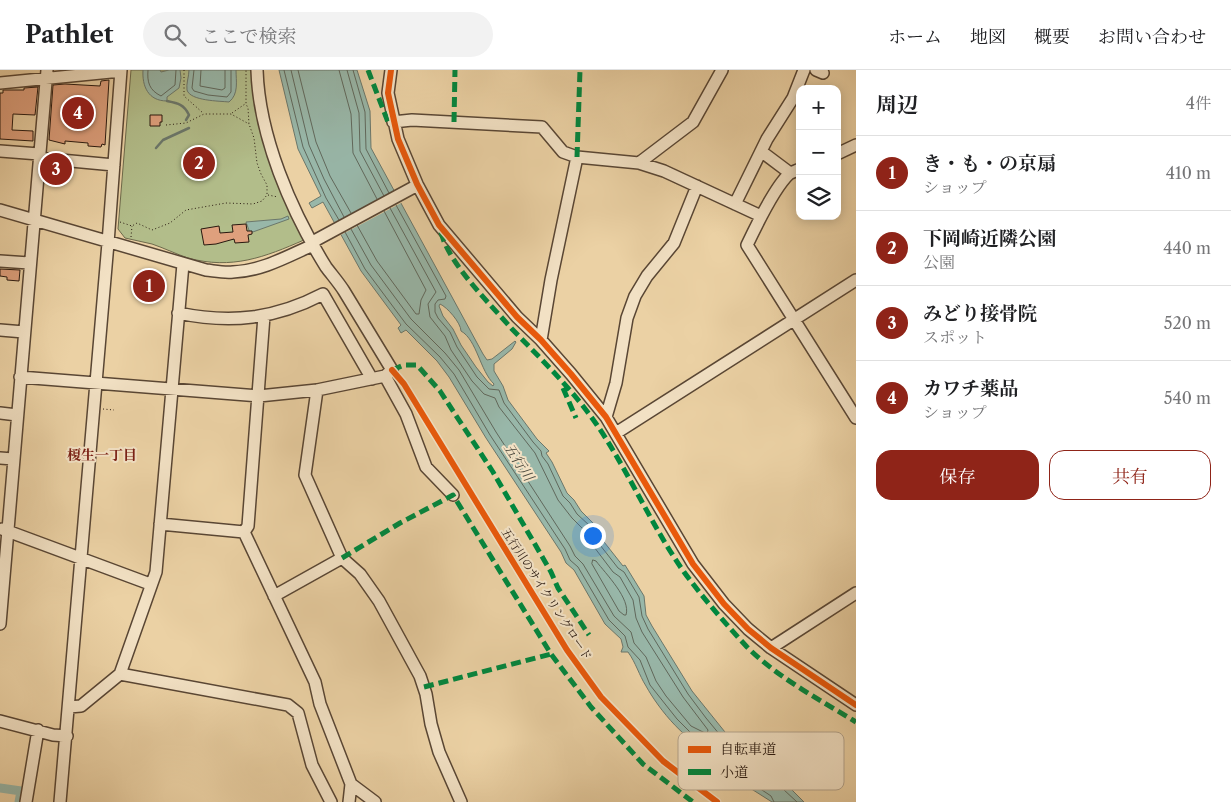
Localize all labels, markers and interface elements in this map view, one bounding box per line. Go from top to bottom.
search box [143,12,493,57]
text: Pathlet [25,20,113,49]
icon: search [161,21,189,49]
text: ここで検索 [201,25,296,48]
text: ホーム [888,26,942,48]
text: 地図 [970,26,1006,48]
text: 概要 [1034,26,1070,48]
text: お問い合わせ [1098,26,1206,48]
map controls [796,85,841,220]
button: + [796,85,841,130]
text: 周辺 [876,92,918,117]
text: 4件 [1186,93,1211,113]
pin: 4 [62,94,94,132]
button: − [796,130,841,175]
pin: 2 [183,144,215,182]
pin: 3 [40,150,72,188]
text: き・も・の京扇 [923,152,1056,175]
text: 1 [888,163,896,183]
text: 410 m [1166,163,1211,183]
button: layers [796,175,841,220]
text: ショップ [923,177,987,197]
text: 下岡崎近隣公園 [923,227,1056,250]
text: 2 [887,238,897,258]
text: 440 m [1163,238,1211,258]
text: 公園 [923,252,955,272]
pin: 1 [133,267,165,305]
text: みどり接骨院 [923,302,1037,325]
text: 3 [887,313,897,333]
text: 520 m [1164,313,1211,333]
text: スポット [923,327,987,347]
text: カワチ薬品 [923,377,1018,400]
text: 4 [887,388,897,408]
text: 540 m [1164,388,1211,408]
text: ショップ [923,402,987,422]
water label: 五行川 [500,439,539,486]
district label: 榎生一丁目 [67,446,137,464]
button: 保存 [876,450,1039,500]
button: 共有 [1049,450,1211,500]
your location [580,523,606,549]
street label: 五行川のサイクリングロード [499,525,595,663]
legend [678,732,844,790]
text: 自転車道 [720,740,776,758]
text: 小道 [720,763,748,781]

